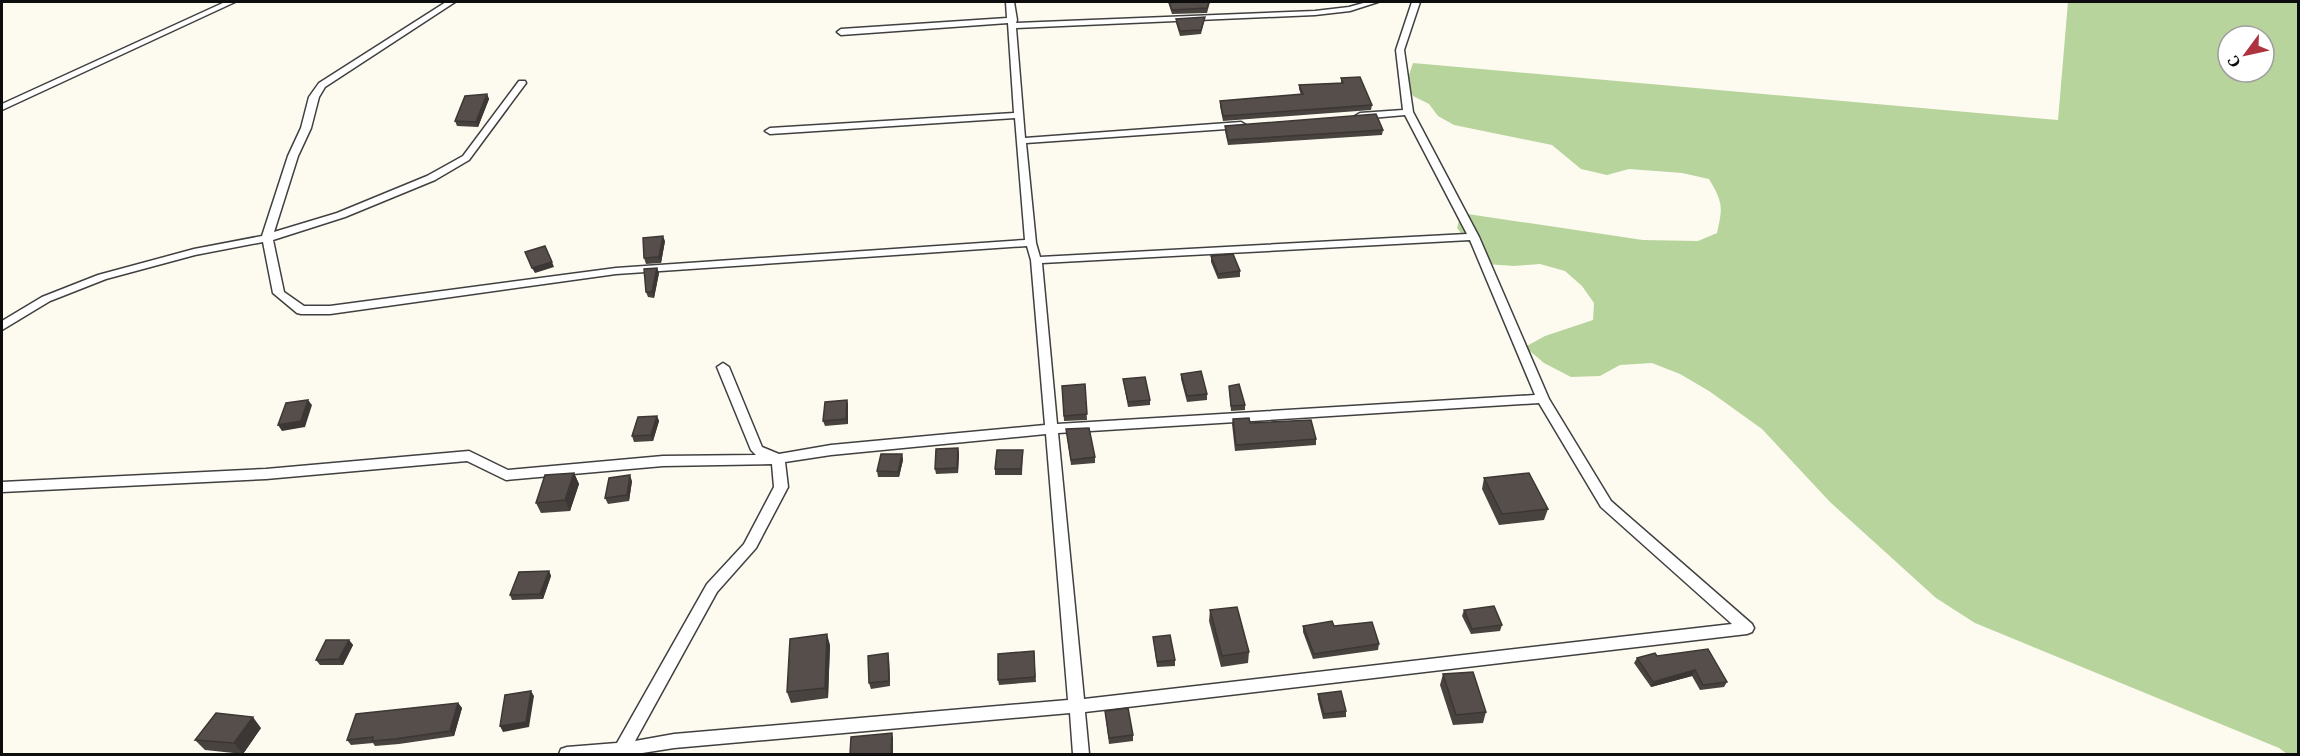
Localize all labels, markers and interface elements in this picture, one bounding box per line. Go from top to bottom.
north arrow [2216,24,2276,84]
text: С [2221,52,2245,72]

